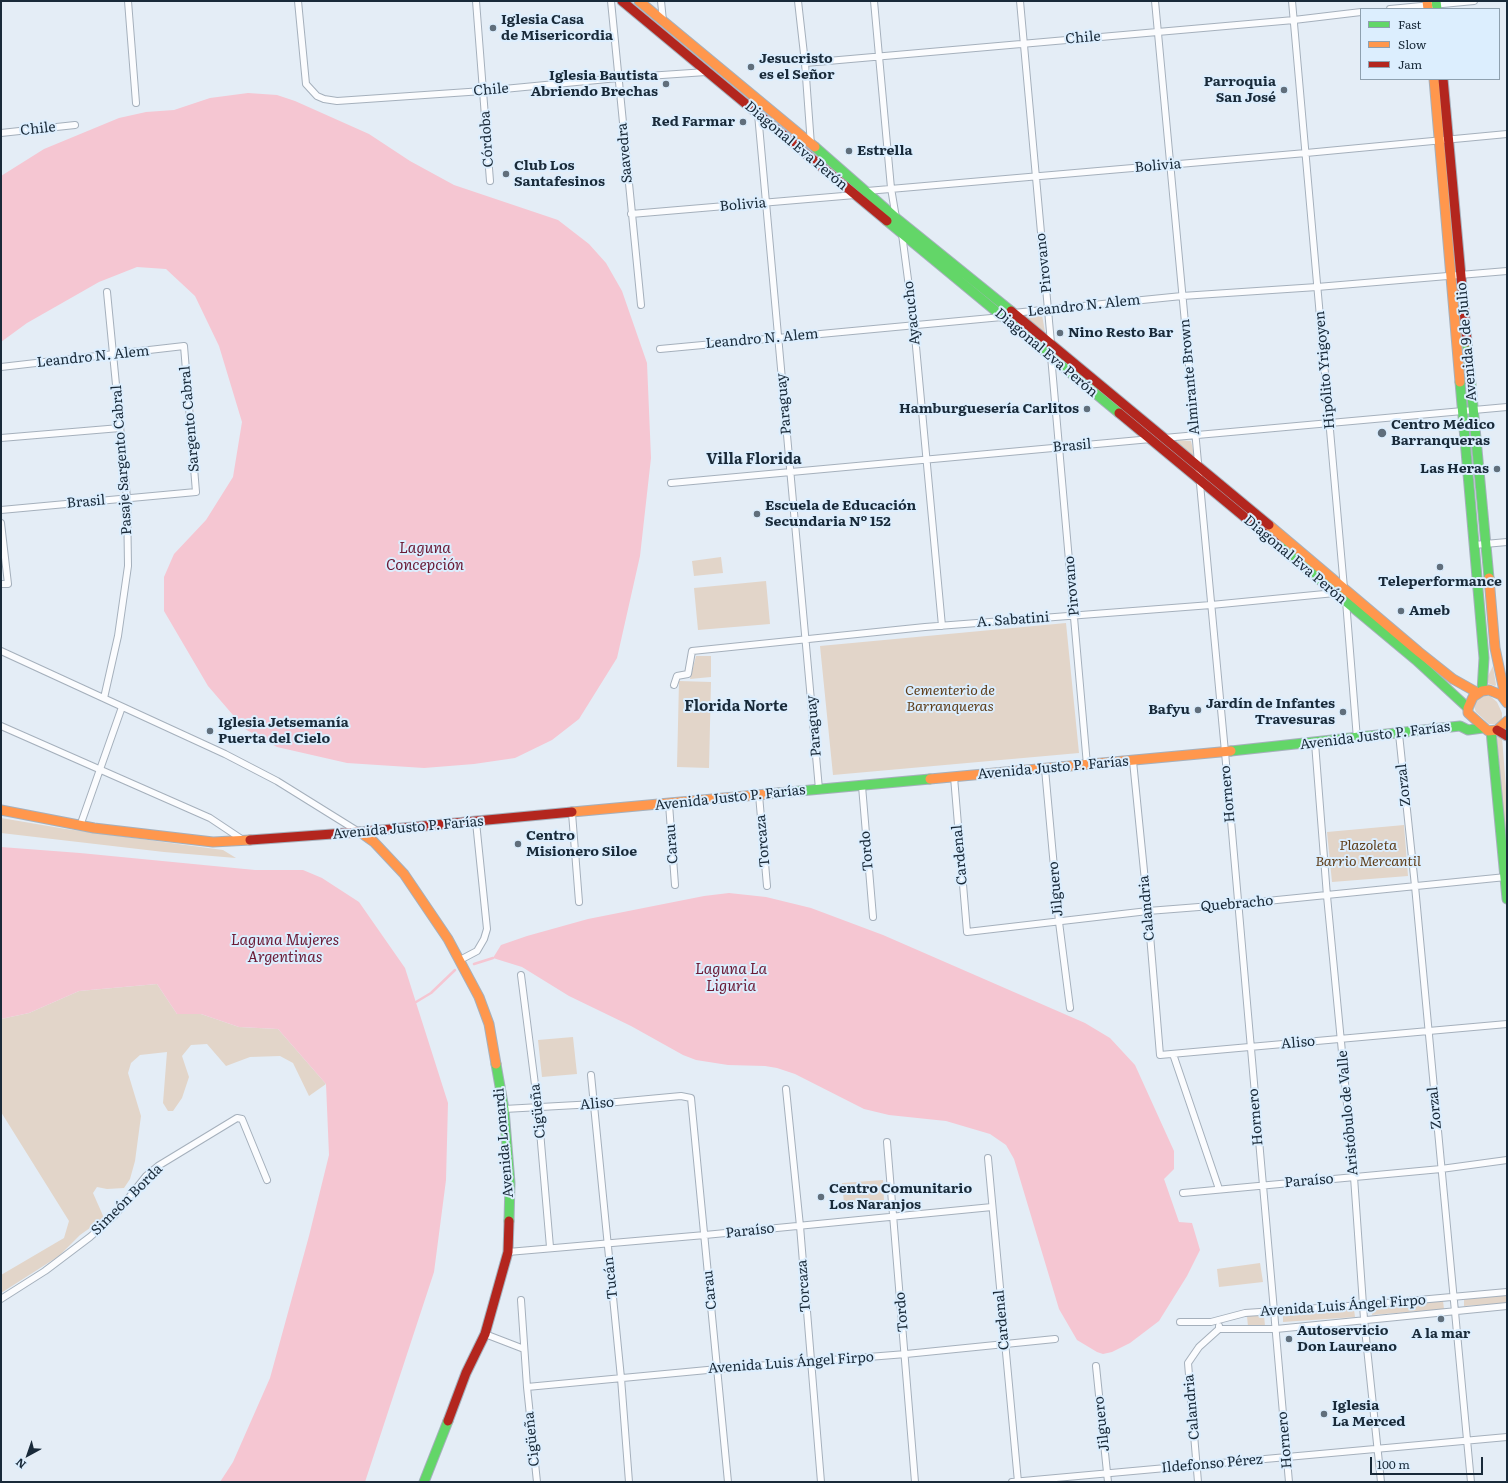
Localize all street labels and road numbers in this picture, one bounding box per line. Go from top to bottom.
street label: Chile [1065,28,1101,48]
street label: Chile [473,80,509,100]
street label: Diagonal Eva Perón [741,98,851,194]
street label: Córdoba [477,110,497,168]
street label: Chile [20,119,56,139]
street label: Saavedra [614,122,636,184]
street label: Bolivia [1134,156,1182,176]
street label: Bolivia [719,195,767,215]
street label: Pirovano [1032,232,1056,294]
street label: Ayacucho [900,280,924,346]
street label: Avenida 9 de Julio [1453,282,1481,402]
street label: Leandro N. Alem [1027,292,1141,320]
street label: Diagonal Eva Perón [991,305,1101,401]
street label: Hipólito Yrigoyen [1311,310,1339,430]
street label: Almirante Brown [1177,318,1203,436]
street label: Leandro N. Alem [705,326,819,352]
street label: Leandro N. Alem [36,343,150,371]
street label: Sargento Cabral [177,365,203,473]
street label: Paraguay [773,373,795,435]
street label: Pasaje Sargento Cabral [108,384,136,536]
street label: Brasil [1052,436,1092,456]
street label: Brasil [66,492,106,512]
street label: Diagonal Eva Perón [1240,512,1350,608]
street label: Pirovano [1061,555,1083,617]
street label: A. Sabatini [976,609,1050,631]
street label: Paraguay [803,695,825,757]
street label: Avenida Justo P. Farías [1299,718,1451,754]
street label: Avenida Justo P. Farías [977,753,1129,783]
street label: Zorzal [1393,763,1415,807]
street label: Hornero [1217,765,1239,823]
street label: Avenida Justo P. Farías [654,782,806,814]
street label: Avenida Justo P. Farías [332,813,484,843]
street label: Torcaza [752,814,774,868]
street label: Carau [662,824,682,864]
street label: Cardenal [949,824,971,886]
street label: Tordo [857,830,877,872]
street label: Jilguero [1045,861,1067,917]
street label: Calandria [1136,874,1158,942]
street label: Quebracho [1200,892,1274,916]
street label: Aliso [1280,1033,1316,1053]
street label: Aristóbulo de Valle [1334,1050,1362,1176]
street label: Cigüeña [527,1083,549,1139]
street label: Zorzal [1425,1086,1445,1130]
street label: Avenida Lonardi [491,1087,517,1199]
street label: Hornero [1245,1088,1267,1146]
street label: Aliso [579,1094,615,1114]
street label: Simeón Borda [88,1161,166,1239]
street label: Paraíso [1284,1170,1334,1192]
street label: Paraíso [725,1220,775,1242]
street label: Tucán [600,1256,622,1300]
street label: Torcaza [794,1259,814,1313]
street label: Carau [700,1269,720,1311]
street label: Cardenal [991,1289,1013,1351]
street label: Tordo [892,1291,912,1333]
street label: Avenida Luis Ángel Firpo [1259,1292,1427,1320]
street label: Avenida Luis Ángel Firpo [707,1349,875,1377]
street label: Calandria [1181,1373,1203,1441]
street label: Jilguero [1091,1395,1113,1453]
street label: Cigüeña [521,1411,543,1467]
street label: Hornero [1274,1411,1296,1469]
street label: Ildefonso Pérez [1161,1451,1263,1477]

